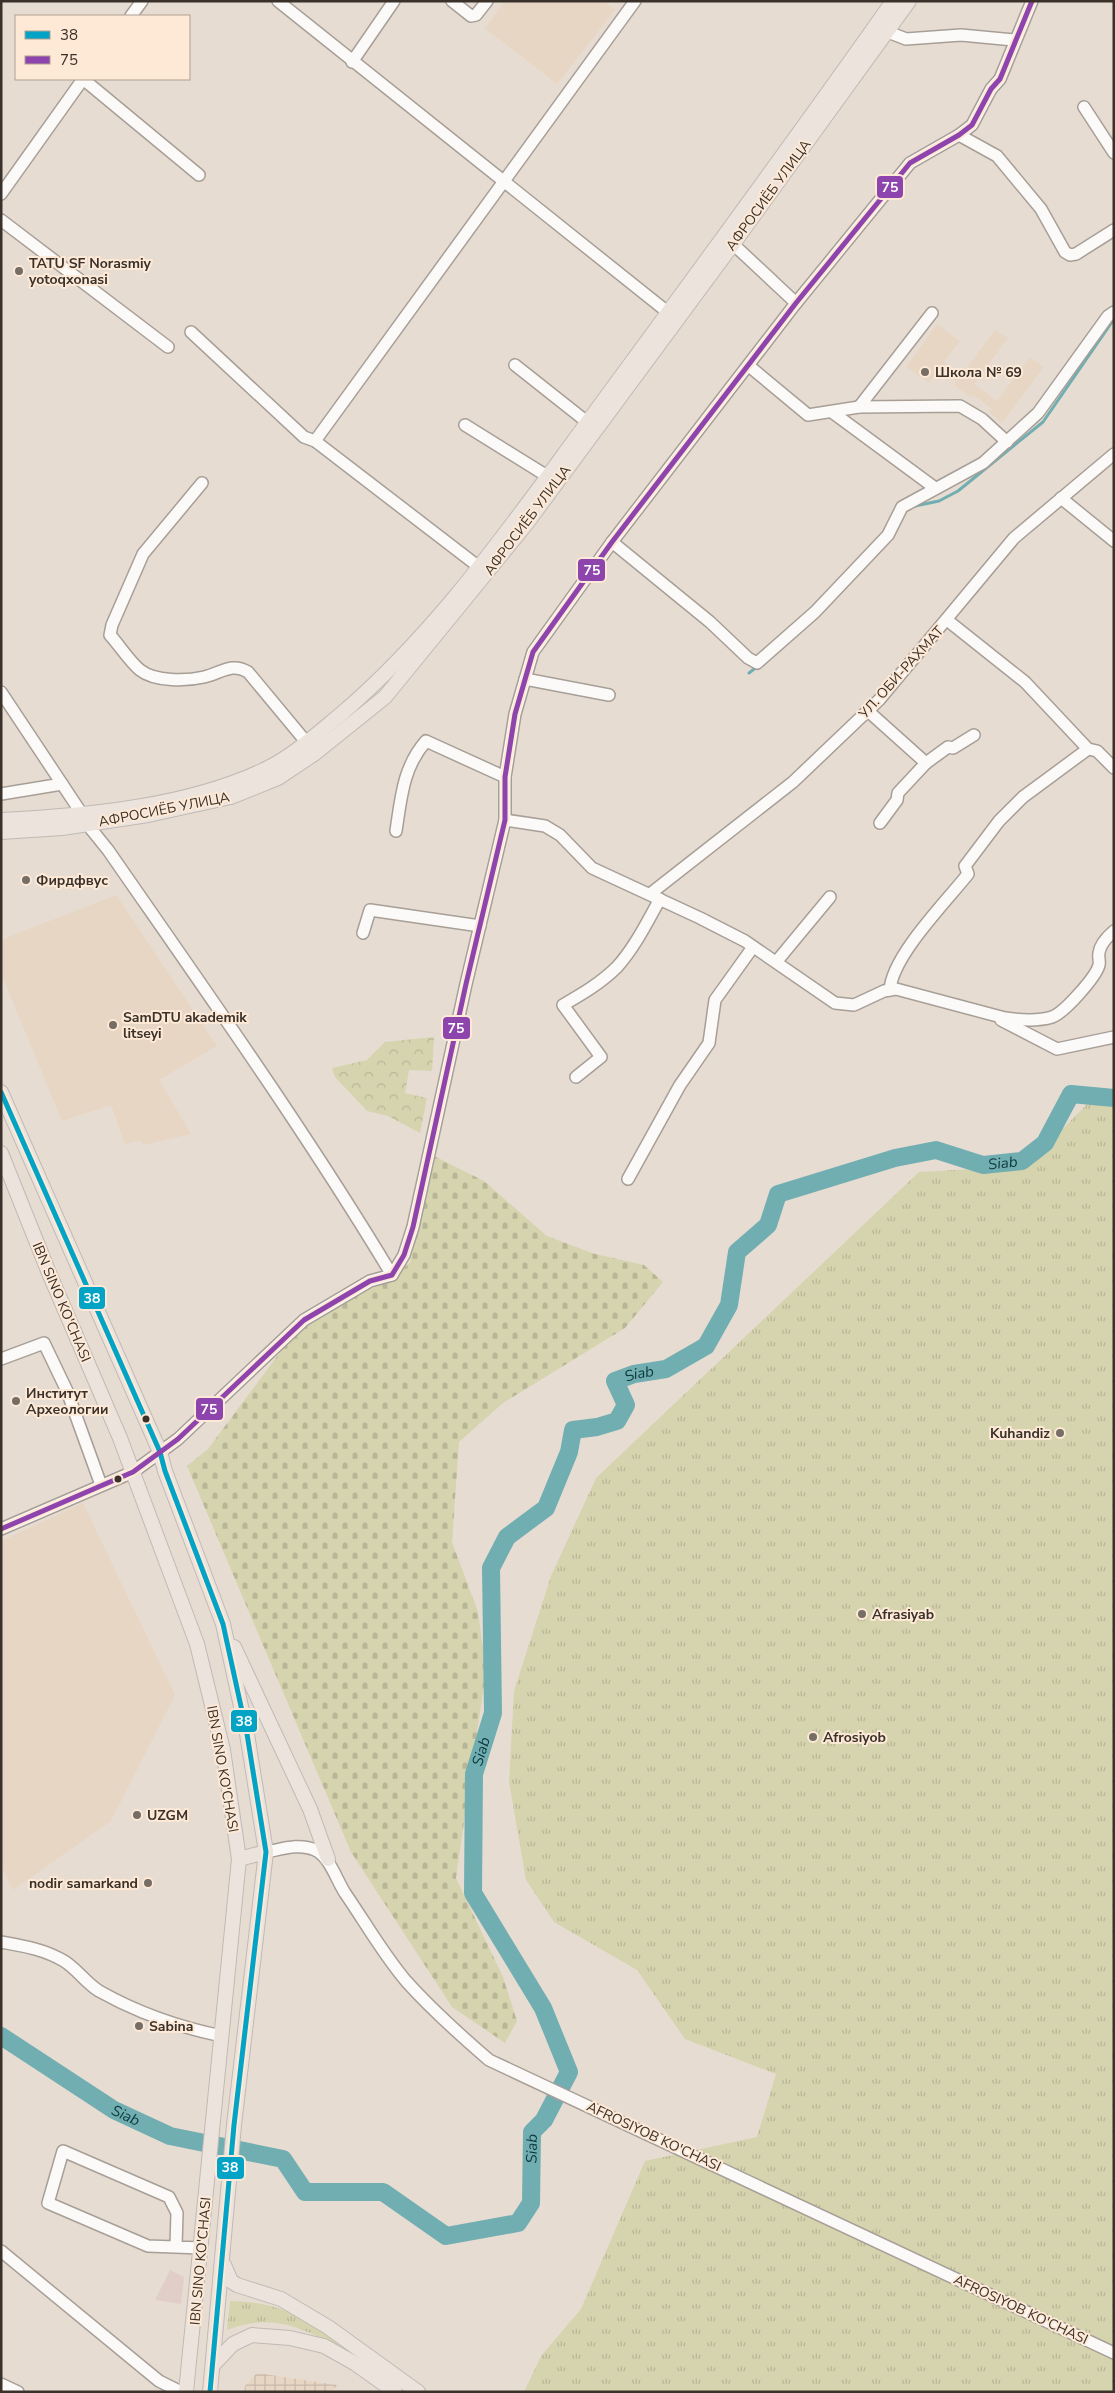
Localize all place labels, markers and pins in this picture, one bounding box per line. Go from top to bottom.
place label: TATU SF Norasmiy yotoqxonasi [28,254,152,289]
marker: TATU SF Norasmiy yotoqxonasi [13,265,25,277]
place label: Школа № 69 [935,363,1022,382]
marker: Школа № 69 [919,366,931,378]
place label: Фирдфвус [36,871,108,890]
marker: Фирдфвус [20,874,32,886]
place label: SamDTU akademik litseyi [123,1008,247,1043]
marker: SamDTU akademik litseyi [107,1019,119,1031]
place label: Институт Археологии [26,1384,108,1419]
marker: Институт Археологии [10,1395,22,1407]
unlabelled marker [141,1414,151,1424]
place label: Kuhandiz [990,1424,1050,1443]
marker: Kuhandiz [1054,1427,1066,1439]
unlabelled marker [113,1474,123,1484]
place label: Afrasiyab [872,1605,934,1624]
marker: Afrasiyab [856,1608,868,1620]
place label: Afrosiyob [823,1728,886,1747]
marker: Afrosiyob [807,1731,819,1743]
place label: UZGM [147,1806,188,1825]
marker: UZGM [131,1809,143,1821]
place label: nodir samarkand [29,1874,138,1893]
marker: nodir samarkand [142,1877,154,1889]
place label: Sabina [149,2017,193,2036]
marker: Sabina [133,2020,145,2032]

